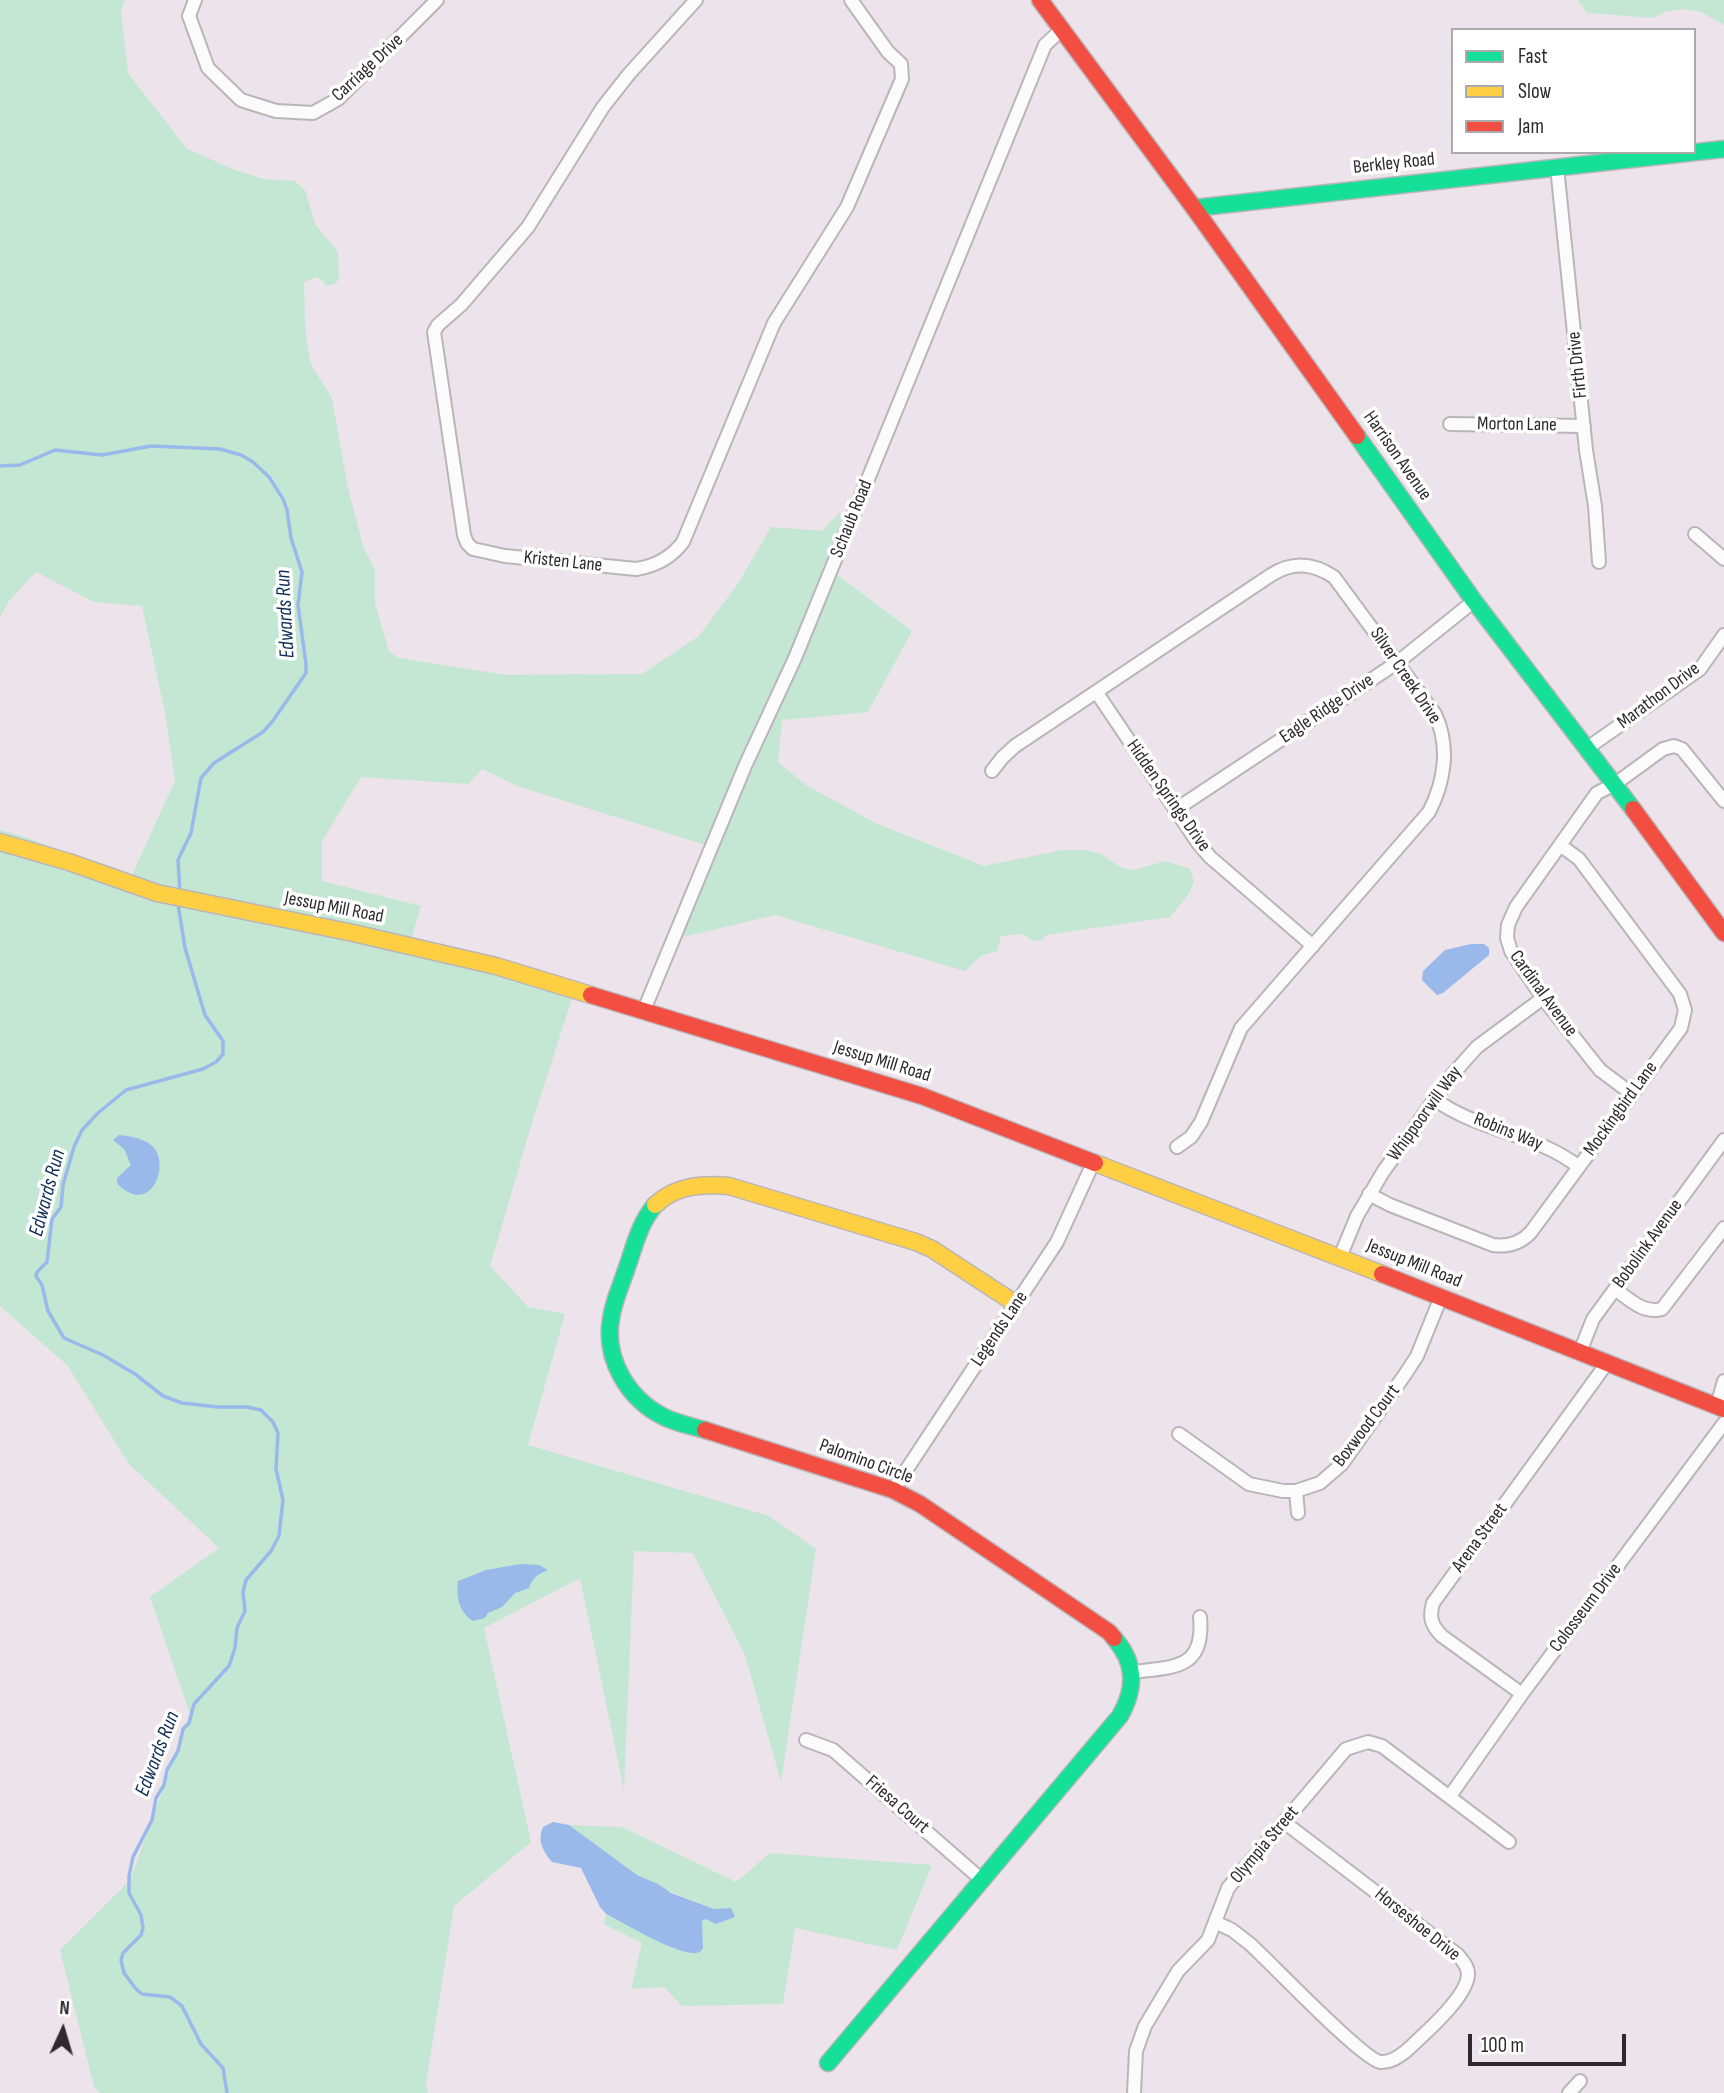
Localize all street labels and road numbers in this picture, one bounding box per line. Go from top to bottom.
street label: Carriage Drive [328,29,408,107]
street label: Berkley Road [1352,148,1436,180]
street label: Firth Drive [1563,331,1593,399]
street label: Harrison Avenue [1358,407,1436,505]
street label: Morton Lane [1477,413,1557,437]
street label: Schaub Road [826,477,878,561]
street label: Kristen Lane [523,547,603,577]
street label: Silver Creek Drive [1364,623,1446,729]
street label: Marathon Drive [1613,658,1705,734]
street label: Eagle Ridge Drive [1276,669,1378,749]
street label: Hidden Springs Drive [1121,736,1215,856]
street label: Jessup Mill Road [283,887,385,929]
street label: Cardinal Avenue [1504,946,1582,1042]
street label: Jessup Mill Road [831,1036,933,1088]
street label: Mockingbird Lane [1579,1057,1663,1161]
street label: Whippoorwill Way [1383,1062,1467,1166]
street label: Robins Way [1470,1108,1546,1156]
street label: Bobolink Avenue [1608,1195,1688,1293]
street label: Jessup Mill Road [1363,1235,1465,1293]
street label: Legends Lane [967,1287,1033,1371]
street label: Boxwood Court [1329,1380,1405,1472]
street label: Palomino Circle [816,1435,916,1489]
street label: Arena Street [1447,1499,1513,1577]
street label: Colosseum Drive [1545,1559,1627,1657]
street label: Friesa Court [860,1771,934,1839]
street label: Olympia Street [1226,1802,1304,1888]
street label: Horseshoe Drive [1369,1883,1465,1967]

